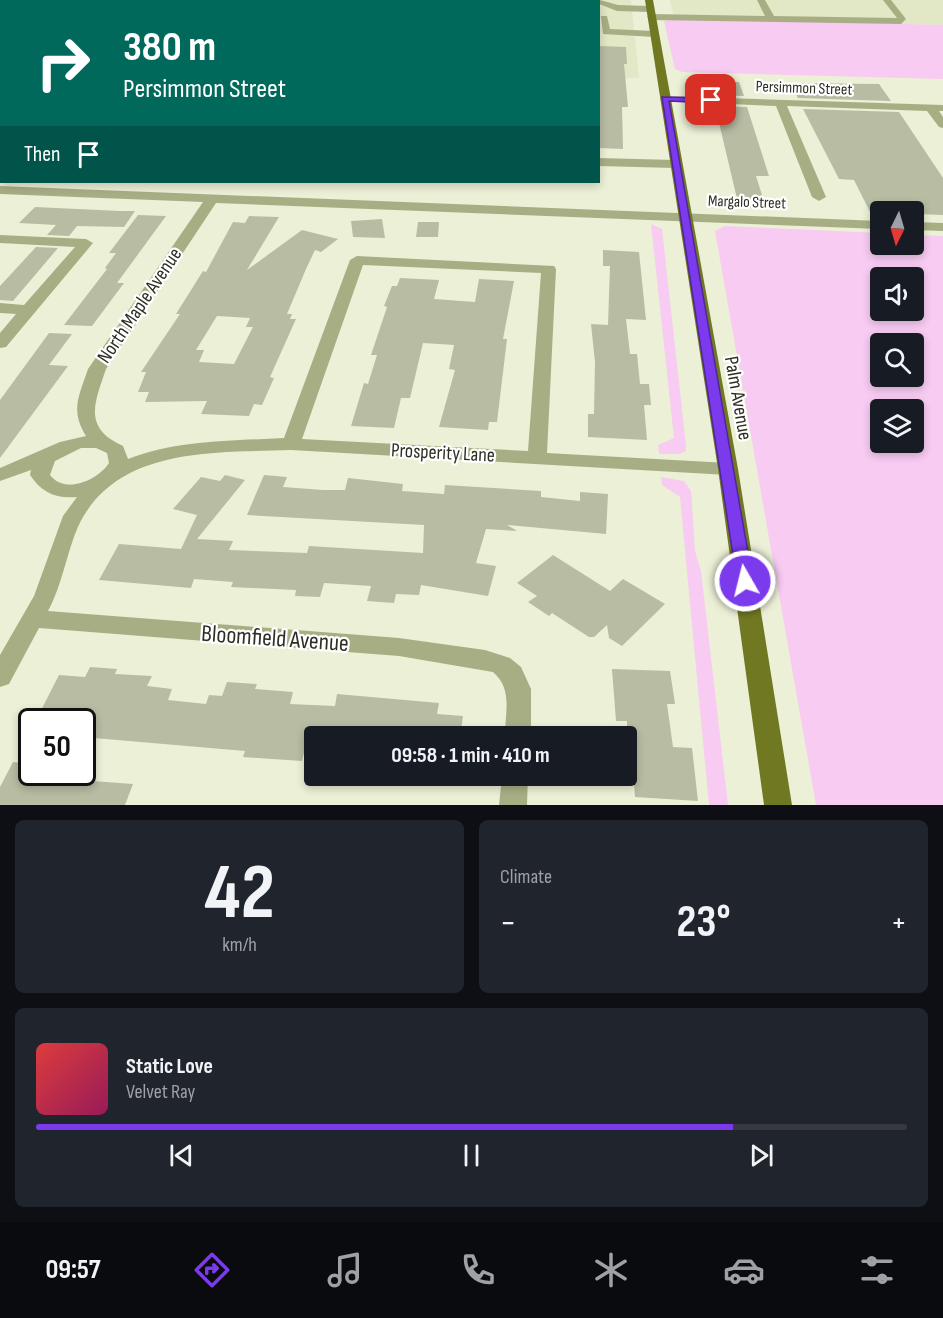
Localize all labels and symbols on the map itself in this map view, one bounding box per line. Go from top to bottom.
pin [685,74,736,125]
street label: Persimmon Street [755,77,853,100]
street label: Margalo Street [708,192,786,213]
north arrow [870,201,924,255]
street label: North Maple Avenue [92,243,187,368]
street label: Palm Avenue [719,354,757,442]
street label: Prosperity Lane [390,438,495,468]
position arrow [713,549,777,613]
street label: Bloomfield Avenue [200,619,350,658]
speed limit sign: 50 [18,708,96,786]

